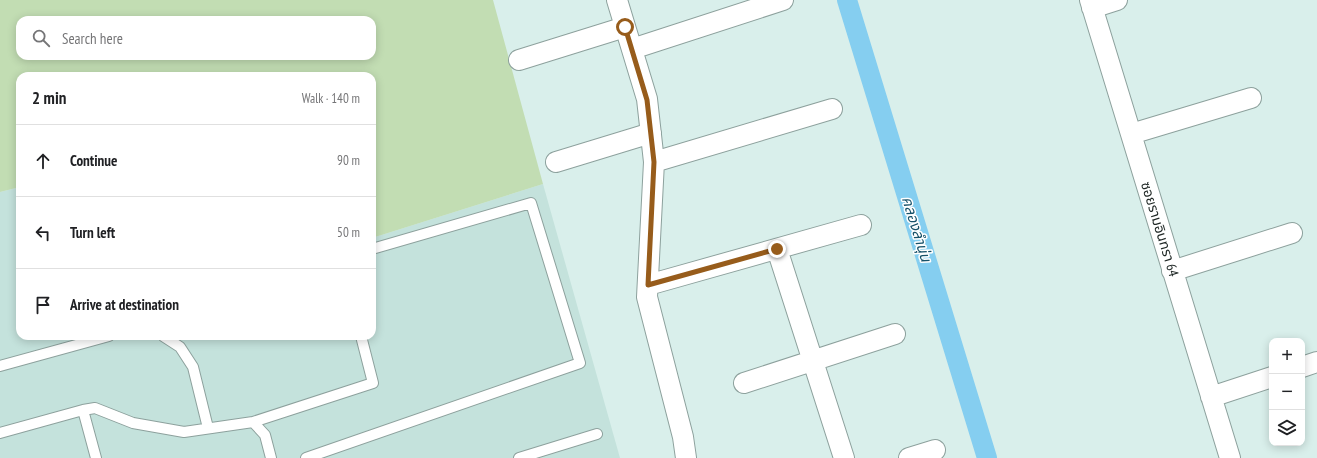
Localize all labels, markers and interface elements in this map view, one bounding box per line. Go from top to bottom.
search box [16,16,376,60]
route start [616,18,634,36]
icon: search [30,27,52,49]
text: Search here [62,29,123,48]
text: 2 min [32,87,66,109]
text: Walk · 140 m [302,90,360,107]
icon: ahead [32,150,54,172]
text: Continue [70,151,117,170]
text: 90 m [337,152,360,169]
street label: ซอยรามอินทรา 64 [1137,179,1183,279]
water label: คลองลำนุ่น [898,194,936,265]
icon: left [32,222,54,244]
text: Turn left [70,223,115,242]
text: 50 m [337,224,360,241]
route end [768,240,786,258]
icon: arrive [32,294,54,316]
text: Arrive at destination [70,295,179,314]
map controls [1269,338,1305,446]
button: + [1269,338,1305,374]
button: − [1269,374,1305,410]
button: layers [1269,410,1305,446]

